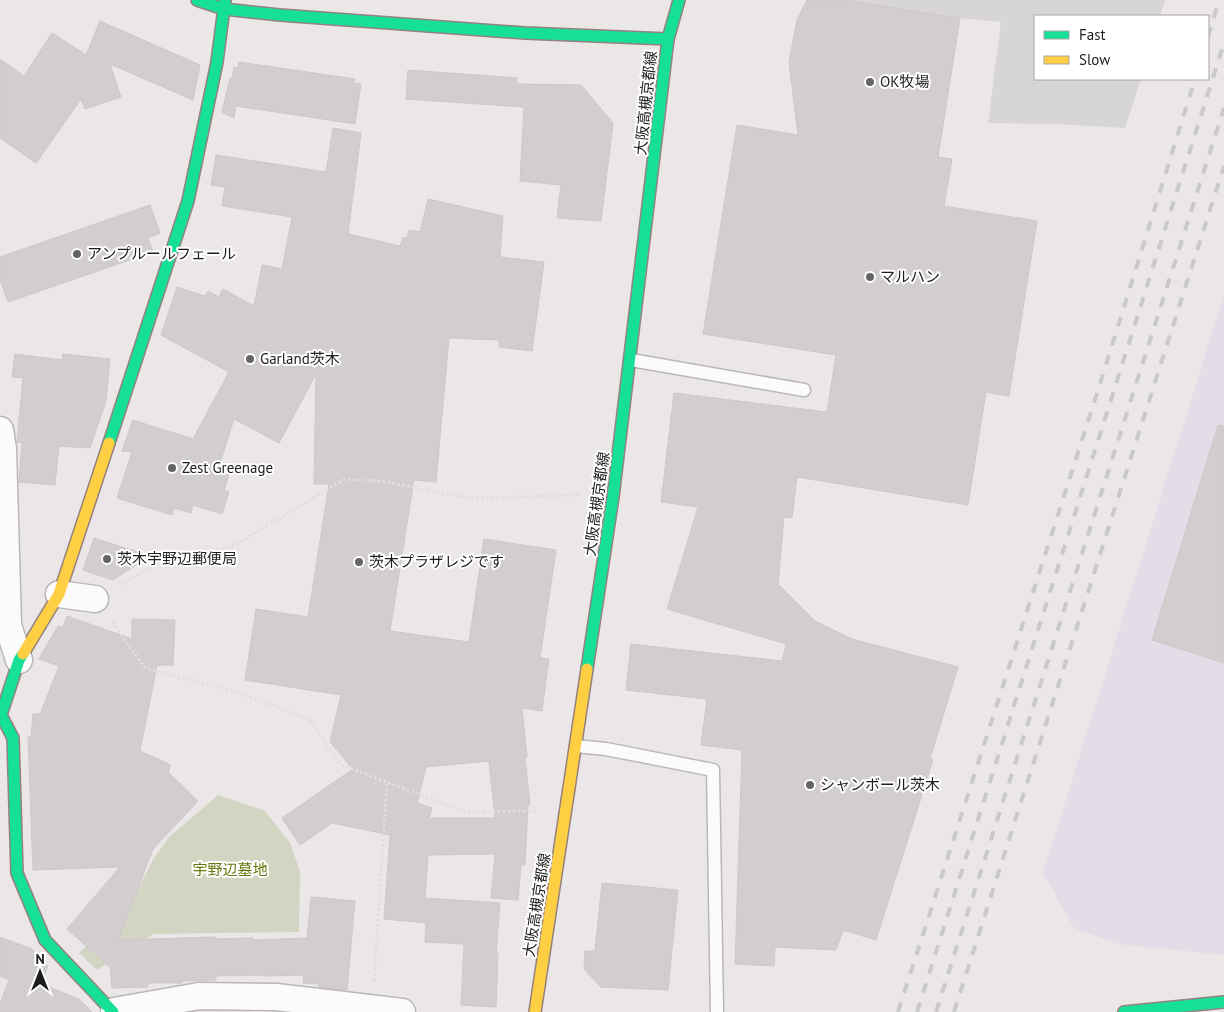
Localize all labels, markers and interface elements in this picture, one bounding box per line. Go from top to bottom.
legend [1034,15,1209,80]
text: Fast [1079,25,1106,44]
street label: 大阪高槻京都線 [631,50,660,156]
text: Slow [1079,50,1110,69]
place label: OK牧場 [880,72,929,91]
marker: OK牧場 [864,76,876,88]
place label: アンプルールフェール [87,244,236,263]
marker: アンプルールフェール [71,248,83,260]
place label: マルハン [880,267,940,286]
marker: マルハン [864,271,876,283]
place label: Garland茨木 [260,349,340,368]
marker: Garland茨木 [244,353,256,365]
street label: 大阪高槻京都線 [580,451,613,557]
place label: Zest Greenage [182,458,273,477]
marker: Zest Greenage [166,462,178,474]
place label: 茨木宇野辺郵便局 [117,549,237,568]
place label: 茨木プラザレジです [369,552,504,571]
marker: 茨木宇野辺郵便局 [101,553,113,565]
marker: 茨木プラザレジです [353,556,365,568]
place label: シャンボール茨木 [820,775,940,794]
marker: シャンボール茨木 [804,779,816,791]
street label: 大阪高槻京都線 [519,852,554,958]
park label: 宇野辺墓地 [192,860,268,879]
north arrow [15,947,65,997]
text: N [35,950,45,968]

